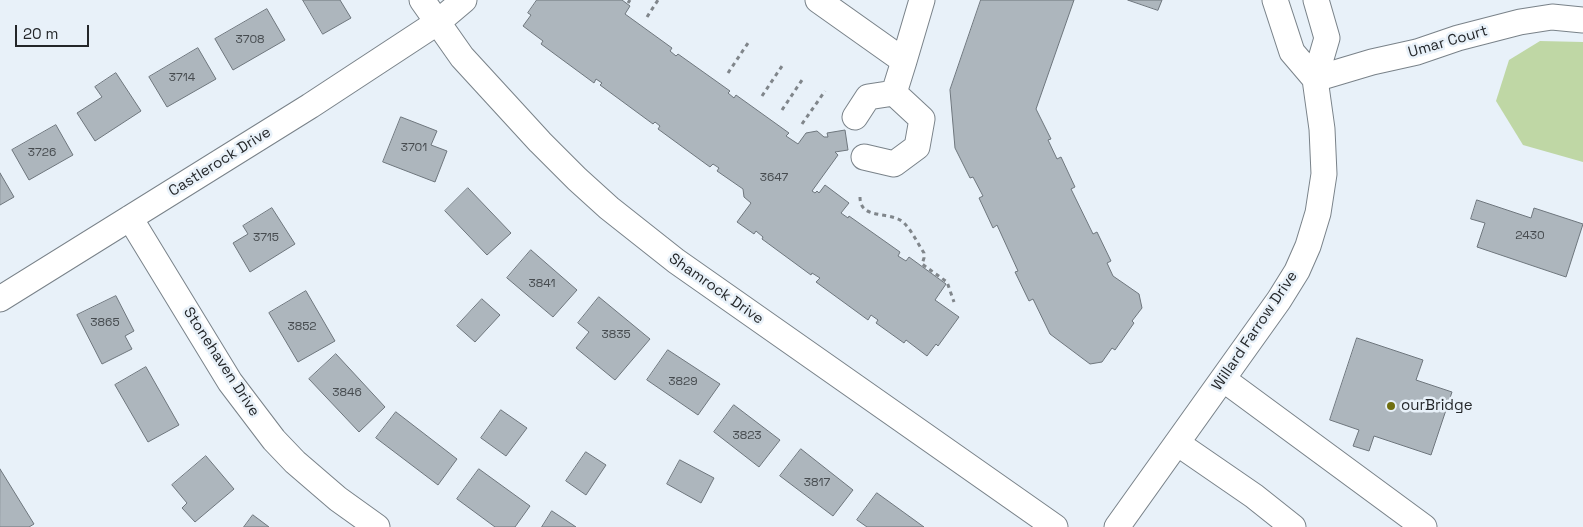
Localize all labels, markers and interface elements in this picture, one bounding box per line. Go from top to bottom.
scale bar [18,15,91,47]
street label: Umar Court [1406,22,1490,62]
text: 20 m [23,24,58,43]
house number: 3708 [235,33,265,47]
house number: 3714 [169,71,195,85]
street label: Castlerock Drive [166,123,274,201]
house number: 3701 [401,141,427,155]
house number: 3726 [28,146,56,160]
house number: 3647 [760,171,788,185]
house number: 2430 [1515,229,1545,243]
house number: 3715 [253,231,279,245]
street label: Shamrock Drive [665,250,767,328]
street label: Willard Farrow Drive [1208,268,1302,394]
house number: 3841 [529,277,555,291]
street label: Stonehaven Drive [179,304,263,420]
house number: 3865 [90,316,120,330]
house number: 3852 [287,320,317,334]
house number: 3835 [601,328,631,342]
house number: 3829 [668,375,698,389]
house number: 3846 [332,386,362,400]
place label: ourBridge [1401,397,1473,415]
marker: ourBridge [1385,400,1397,412]
house number: 3823 [732,429,762,443]
house number: 3817 [804,476,830,490]

